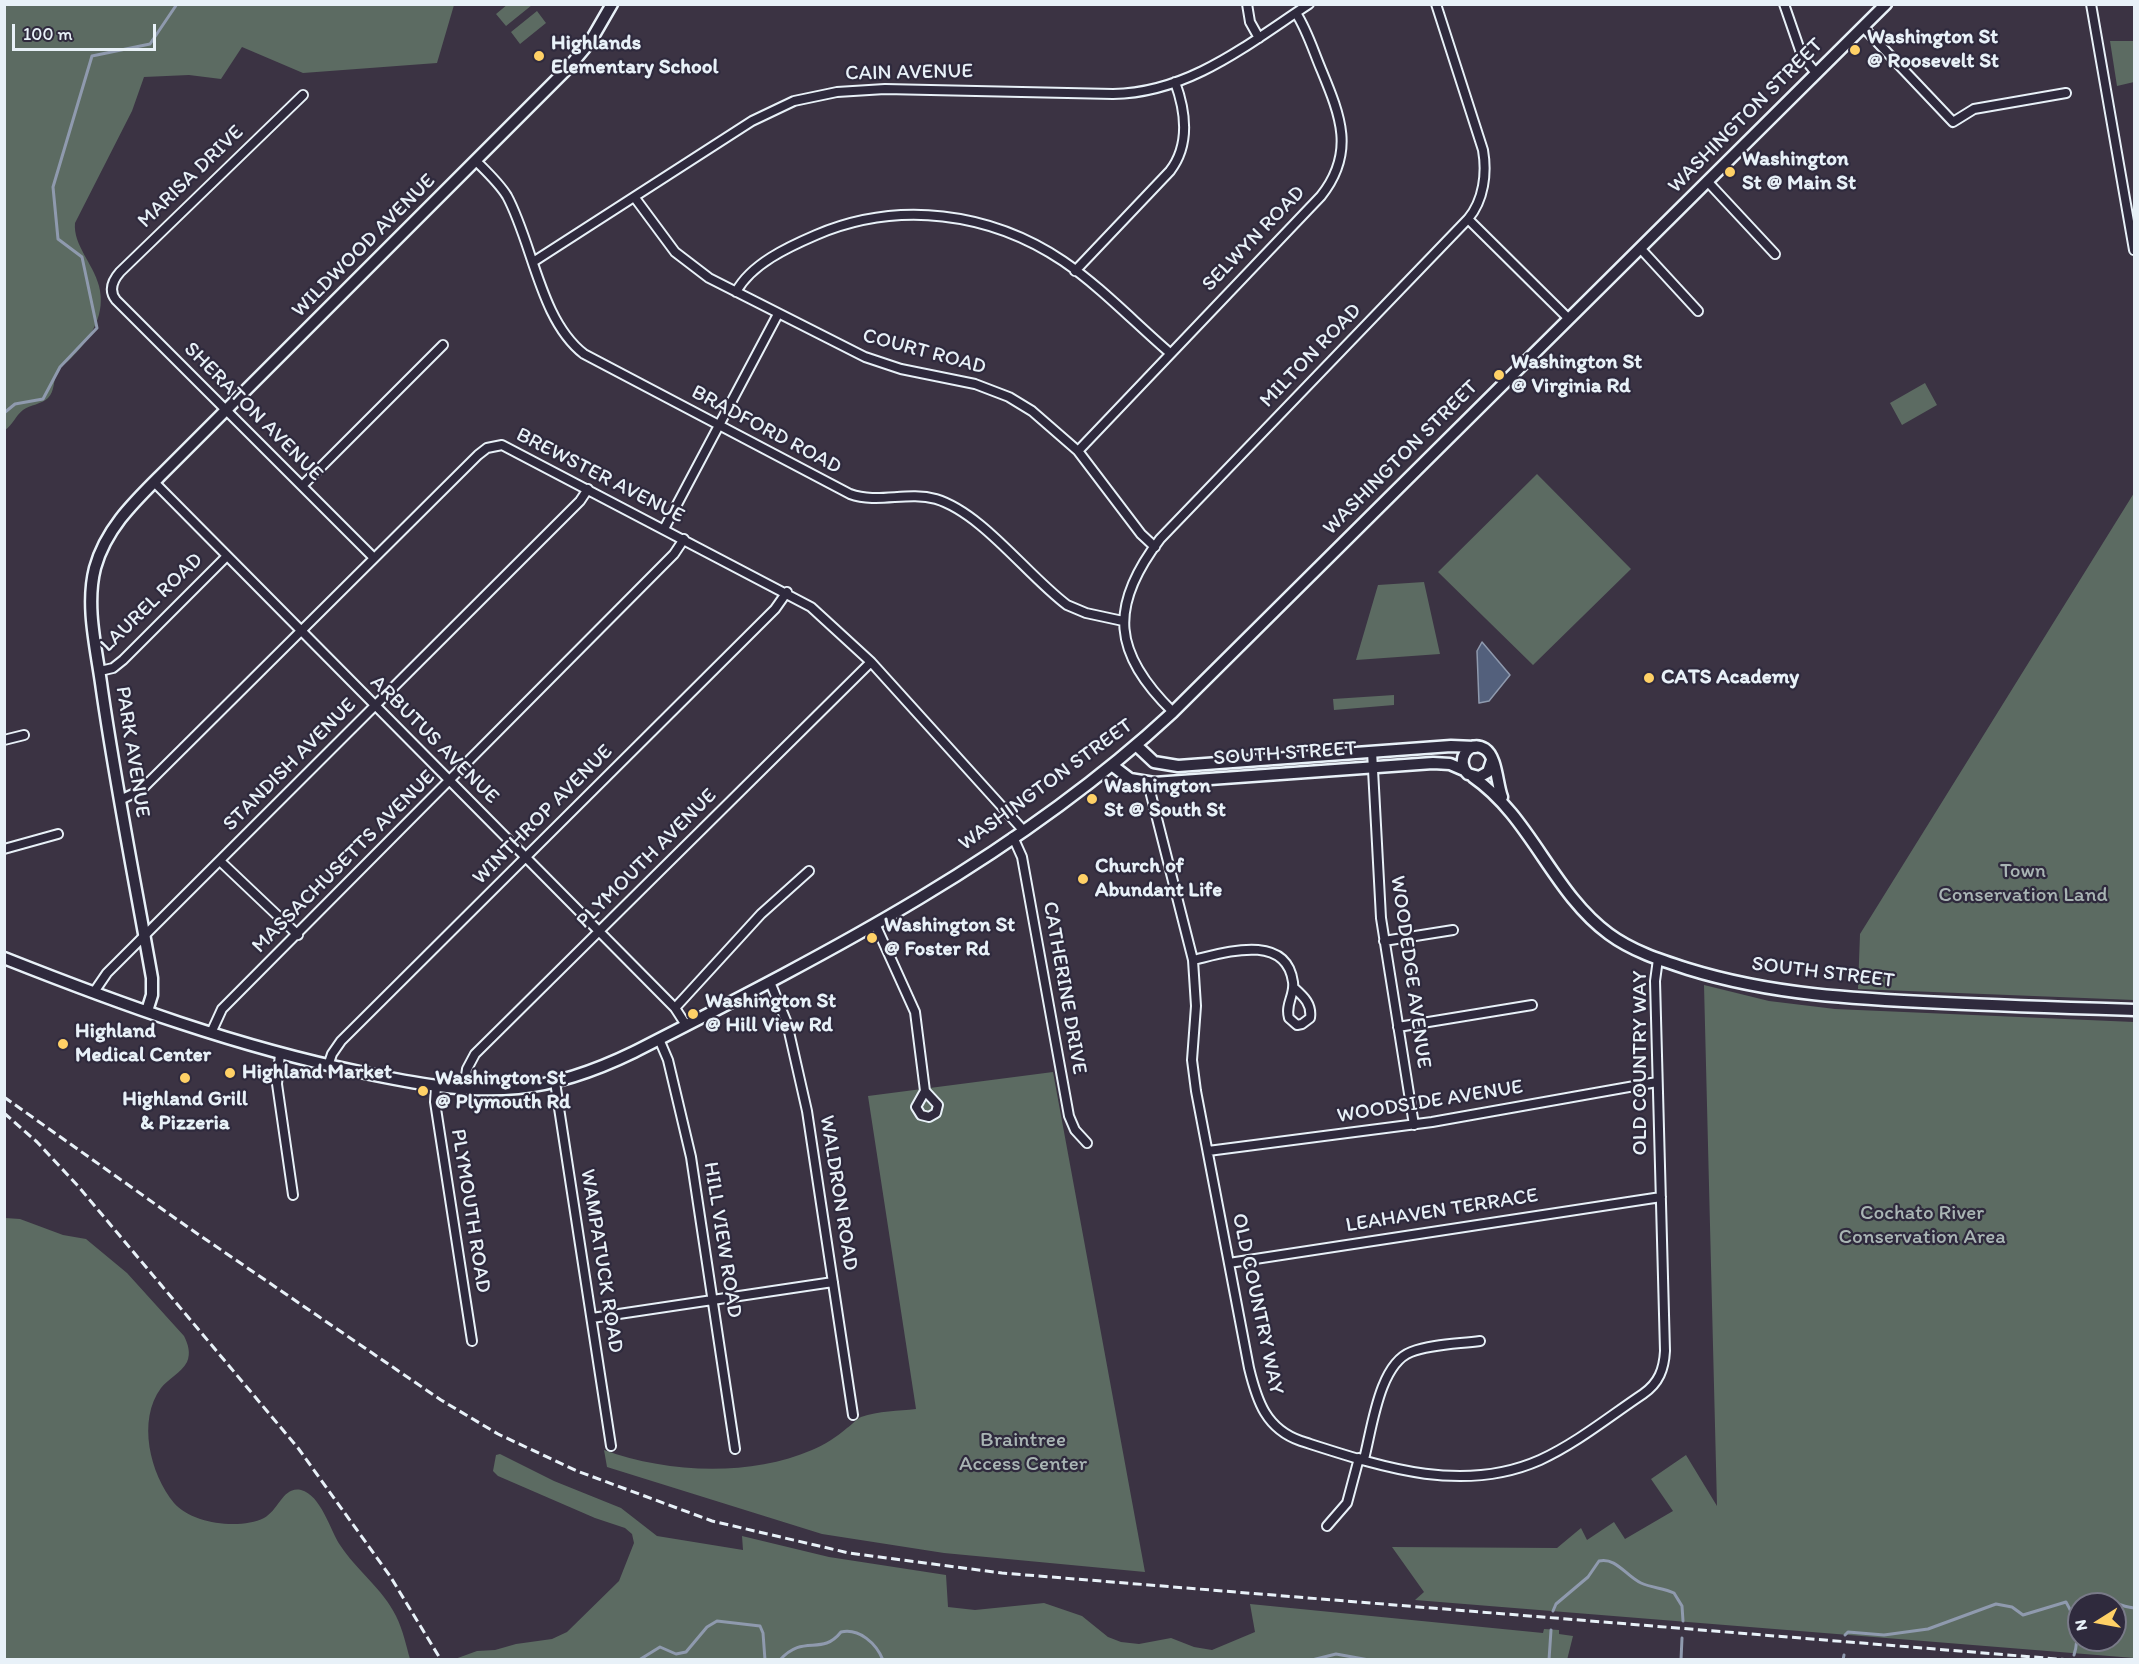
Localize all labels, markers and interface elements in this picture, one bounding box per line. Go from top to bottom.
scale bar [15,12,159,50]
text: 100 m [23,23,73,45]
place label: Washington St @ Roosevelt St [1867,25,1999,75]
place label: Highlands Elementary School [551,31,718,81]
street label: WASHINGTON STREET [1663,33,1829,199]
marker: Washington St @ Roosevelt St [1848,43,1862,57]
marker: Highlands Elementary School [532,49,546,63]
street label: CAIN AVENUE [845,59,973,87]
street label: MARISA DRIVE [133,120,249,234]
place label: Washington St @ Main St [1742,147,1856,197]
marker: Washington St @ Main St [1723,165,1737,179]
street label: WILDWOOD AVENUE [287,169,441,323]
street label: SELWYN ROAD [1197,181,1311,297]
street label: MILTON ROAD [1255,299,1367,413]
street label: COURT ROAD [859,323,989,381]
street label: SHERATON AVENUE [178,337,328,487]
place label: Washington St @ Virginia Rd [1511,350,1642,400]
marker: Washington St @ Virginia Rd [1492,368,1506,382]
street label: WASHINGTON STREET [1318,375,1484,541]
street label: BRADFORD ROAD [687,380,845,480]
street label: BREWSTER AVENUE [512,423,688,529]
street label: LAUREL ROAD [96,548,208,658]
place label: CATS Academy [1661,665,1799,691]
street label: ARBUTUS AVENUE [364,670,504,810]
marker: CATS Academy [1642,671,1656,685]
street label: PARK AVENUE [109,685,155,819]
street label: STANDISH AVENUE [218,693,362,837]
street label: WASHINGTON STREET [954,713,1138,857]
street label: SOUTH STREET [1212,736,1358,772]
street label: WINTHROP AVENUE [468,740,618,890]
street label: MASSACHUSETTS AVENUE [247,765,441,959]
place label: Washington St @ South St [1104,774,1226,824]
street label: PLYMOUTH AVENUE [572,784,722,934]
marker: Washington St @ South St [1085,792,1099,806]
place label: Church of Abundant Life [1095,854,1222,904]
park label: Town Conservation Land [1938,859,2108,909]
marker: Church of Abundant Life [1076,872,1090,886]
street label: WOODEDGE AVENUE [1384,874,1436,1070]
street label: CATHERINE DRIVE [1036,900,1092,1076]
place label: Washington St @ Foster Rd [884,913,1015,963]
marker: Washington St @ Foster Rd [865,931,879,945]
street label: SOUTH STREET [1750,952,1896,994]
street label: OLD COUNTRY WAY [1628,971,1654,1155]
place label: Washington St @ Hill View Rd [705,989,836,1039]
marker: Washington St @ Hill View Rd [686,1007,700,1021]
place label: Highland Medical Center [75,1019,211,1069]
marker: Highland Medical Center [56,1037,70,1051]
place label: Highland Market [242,1060,392,1086]
marker: Highland Market [223,1066,237,1080]
place label: Washington St @ Plymouth Rd [435,1066,571,1116]
marker: Highland Grill & Pizzeria [178,1071,192,1085]
street label: WOODSIDE AVENUE [1335,1075,1525,1129]
marker: Washington St @ Plymouth Rd [416,1084,430,1098]
place label: Highland Grill & Pizzeria [122,1087,248,1137]
street label: WALDRON ROAD [813,1113,863,1273]
street label: PLYMOUTH ROAD [445,1127,495,1295]
street label: HILL VIEW ROAD [697,1160,747,1320]
street label: WAMPATUCK ROAD [574,1167,628,1355]
street label: LEAHAVEN TERRACE [1344,1183,1540,1239]
park label: Cochato River Conservation Area [1838,1201,2006,1251]
street label: OLD COUNTRY WAY [1225,1211,1289,1397]
park label: Braintree Access Center [959,1428,1087,1478]
north arrow [2067,1592,2127,1652]
text: N [2070,1618,2091,1632]

